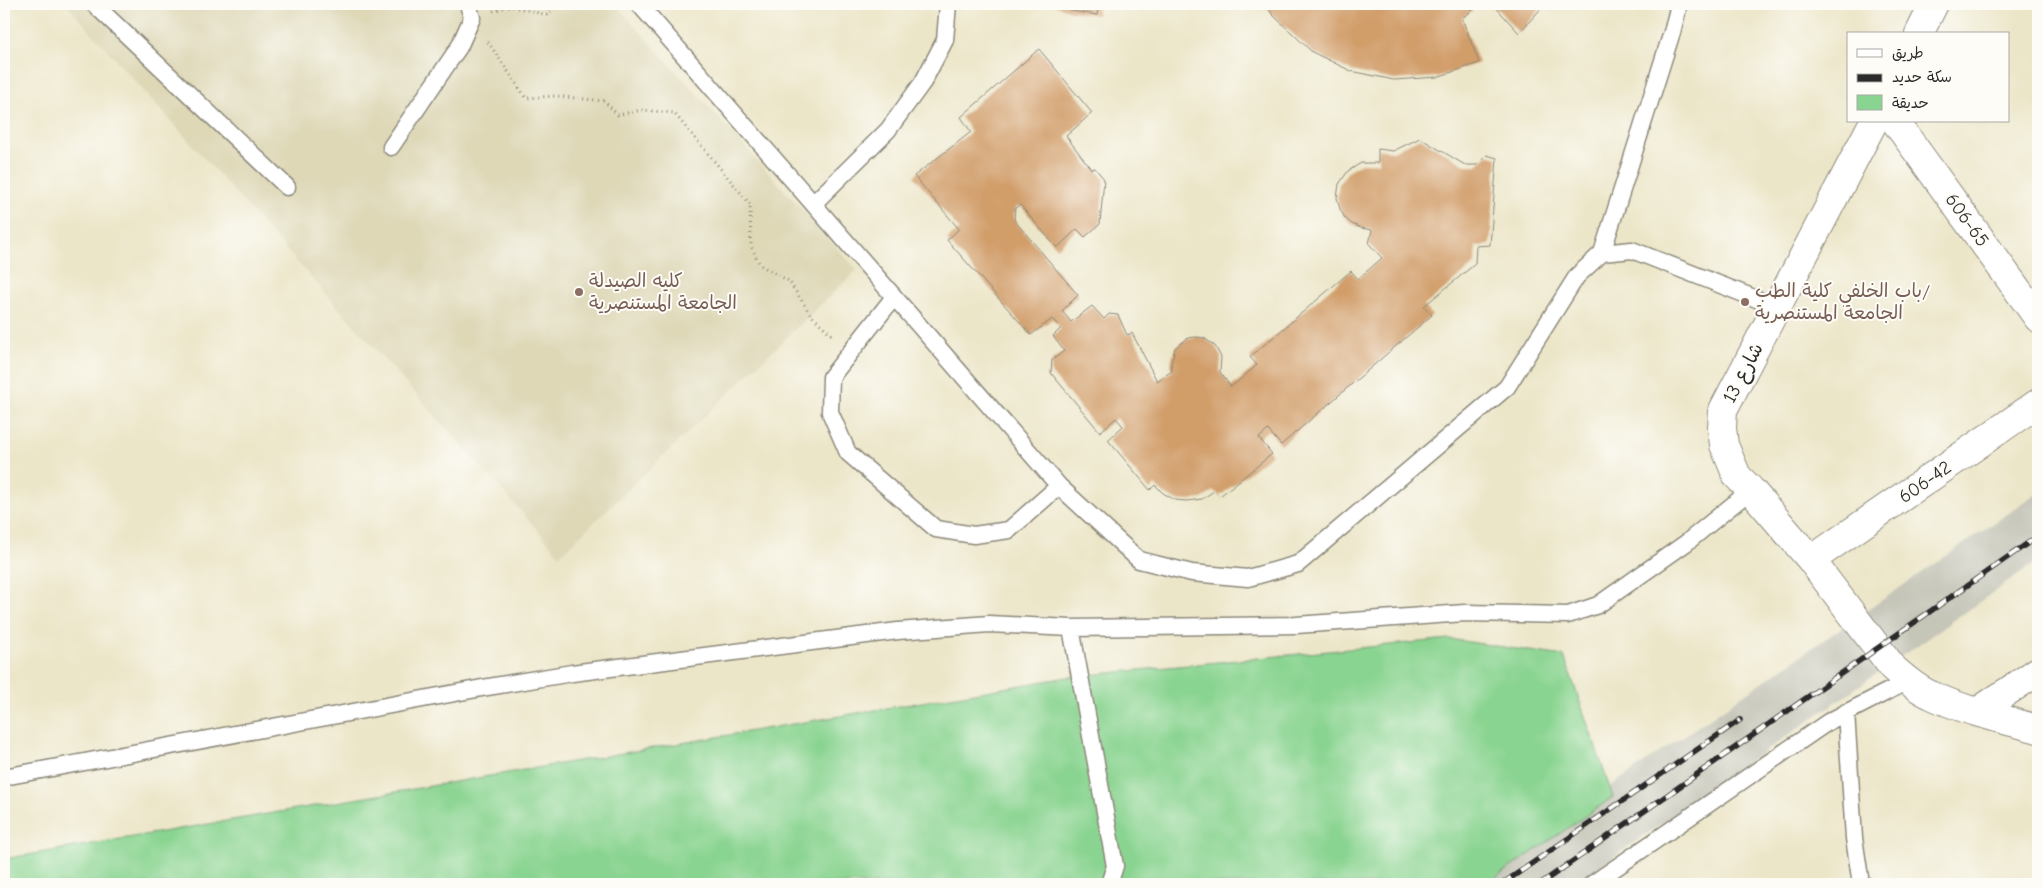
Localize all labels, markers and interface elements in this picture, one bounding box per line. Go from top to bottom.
legend [1847,32,2010,122]
text: طريق [1892,44,1924,62]
text: سكة حديد [1892,68,1952,86]
text: حديقة [1892,94,1929,112]
street label: 606-65 [1940,189,1994,251]
place label: كليه الصيدلة الجامعة المستنصرية [589,270,737,314]
place label: باب الخلفي كلية الطب/ الجامعة المستنصرية [1755,280,1930,324]
marker: كليه الصيدلة الجامعة المستنصرية [573,286,585,298]
marker: باب الخلفي كلية الطب/ الجامعة المستنصرية [1739,296,1751,308]
street label: شارع 13 [1718,339,1770,408]
street label: 606-42 [1895,456,1955,508]

